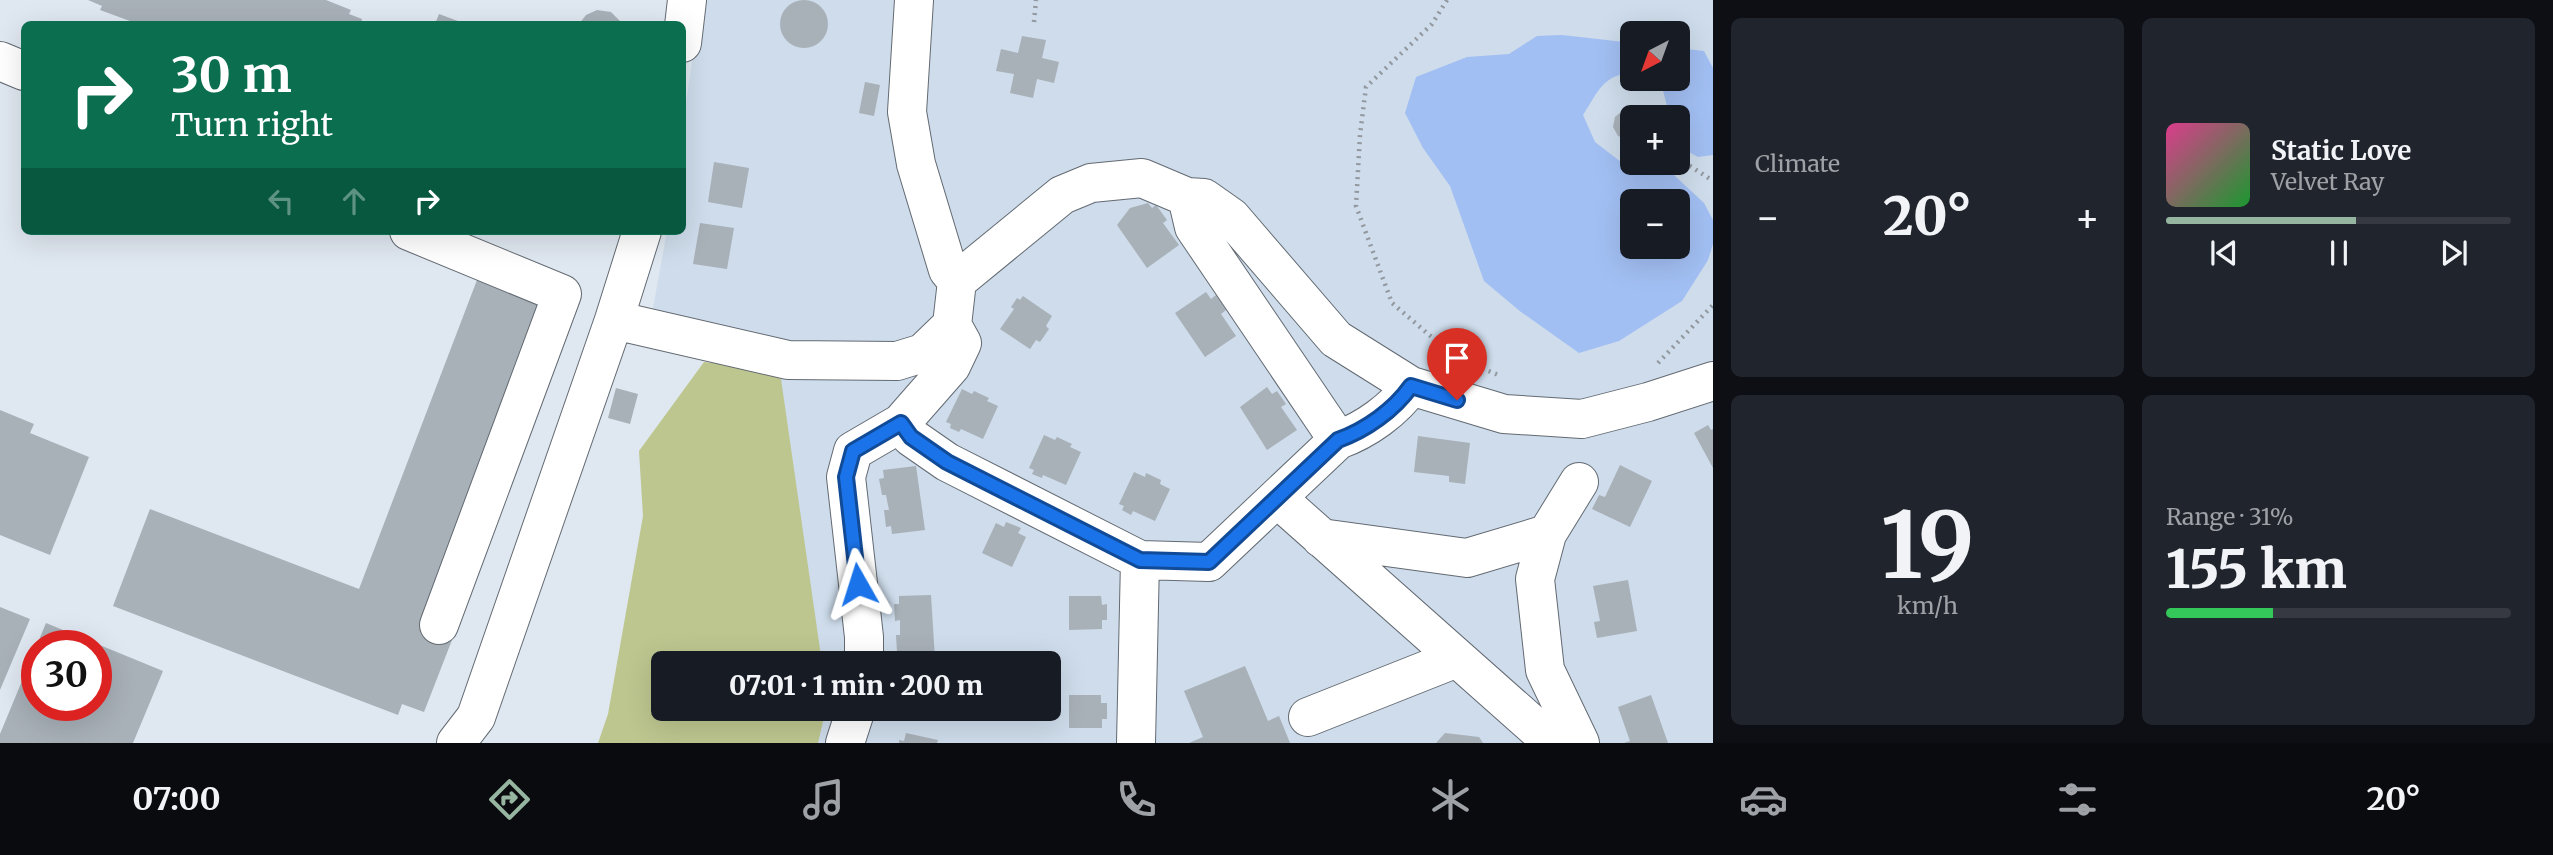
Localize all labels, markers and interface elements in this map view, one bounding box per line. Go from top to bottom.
north arrow [1620,21,1690,91]
map controls [1620,21,1690,259]
text: 30 m [171,44,292,105]
icon: right [56,49,147,140]
text: Turn right [171,105,333,145]
button: + [1620,105,1690,175]
text: Static Love [2271,134,2411,167]
text: Climate [1755,149,1840,178]
text: Velvet Ray [2271,167,2384,196]
icon: left [262,182,300,220]
icon: ahead [335,182,373,220]
icon: right [408,182,446,220]
text: 20° [1883,184,1972,249]
button: − [1620,189,1690,259]
text: − [1755,194,1780,241]
text: + [2075,194,2100,241]
icon: previous [2205,234,2243,272]
icon: pause [2320,234,2358,272]
icon: next [2435,234,2473,272]
pin [1427,328,1487,400]
icon: arrive [1438,339,1476,377]
text: 19 [1880,488,1975,603]
text: Range · 31% [2166,502,2293,531]
text: 155 km [2166,537,2347,602]
position arrow [821,547,895,621]
text: km/h [1897,591,1958,620]
speed limit sign: 30 [21,630,112,721]
text: 07:01 · 1 min · 200 m [729,669,983,702]
icon: directions [485,775,534,824]
icon: music [799,775,848,824]
icon: phone [1112,775,1161,824]
icon: climate [1426,775,1475,824]
icon: car [1739,775,1788,824]
icon: filters [2053,775,2102,824]
text: 07:00 [132,779,221,819]
text: 20° [2367,779,2421,819]

